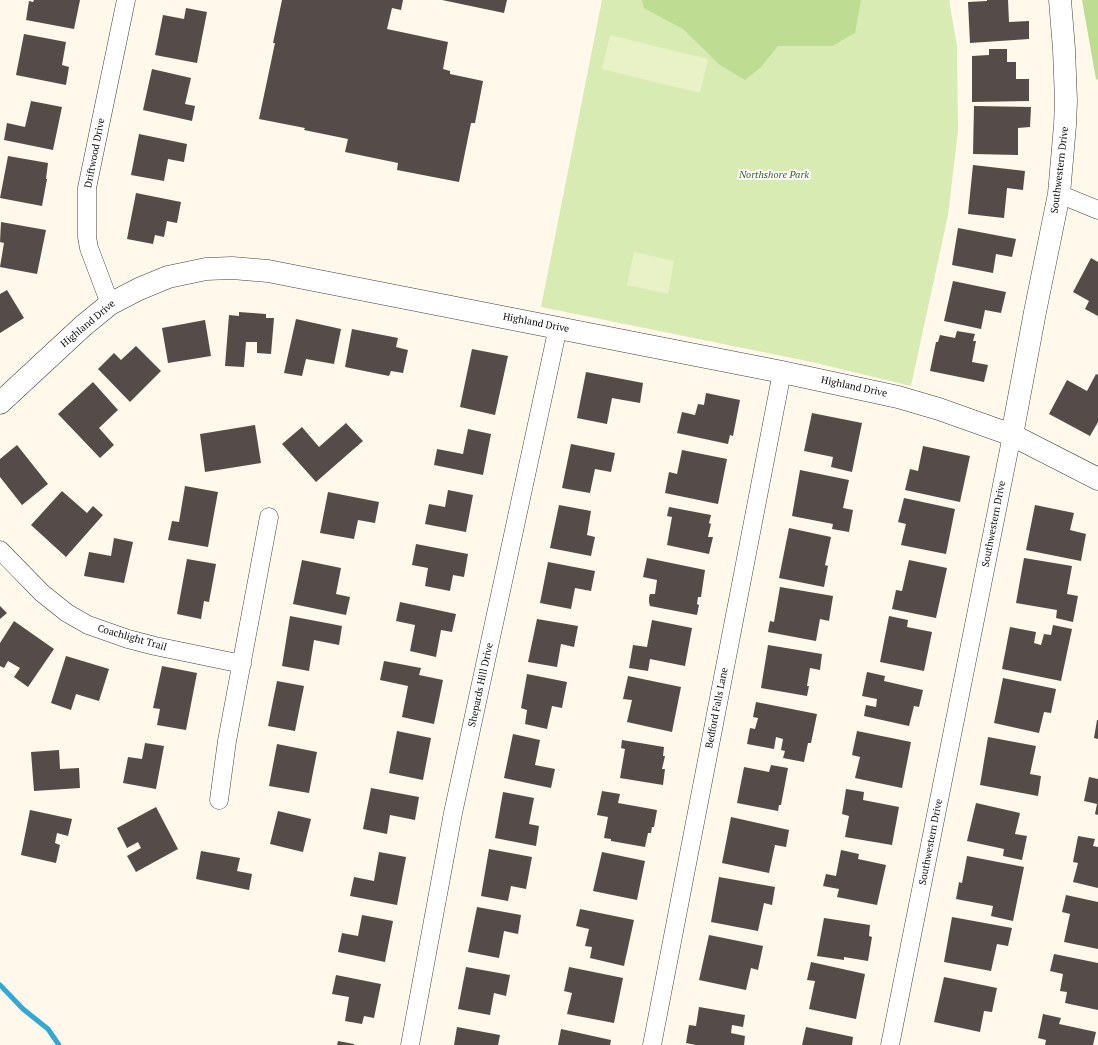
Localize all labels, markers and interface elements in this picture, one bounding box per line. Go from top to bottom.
street label: Driftwood Drive [82,117,108,189]
street label: Southwestern Drive [1049,126,1071,214]
park label: Northshore Park [739,169,809,181]
street label: Highland Drive [58,298,118,350]
street label: Highland Drive [502,311,570,335]
street label: Highland Drive [820,374,888,400]
street label: Southwestern Drive [980,480,1008,568]
street label: Coachlight Trail [96,622,168,654]
street label: Shepards Hill Drive [466,642,496,728]
street label: Bedford Falls Lane [703,667,731,749]
street label: Southwestern Drive [917,798,945,886]

